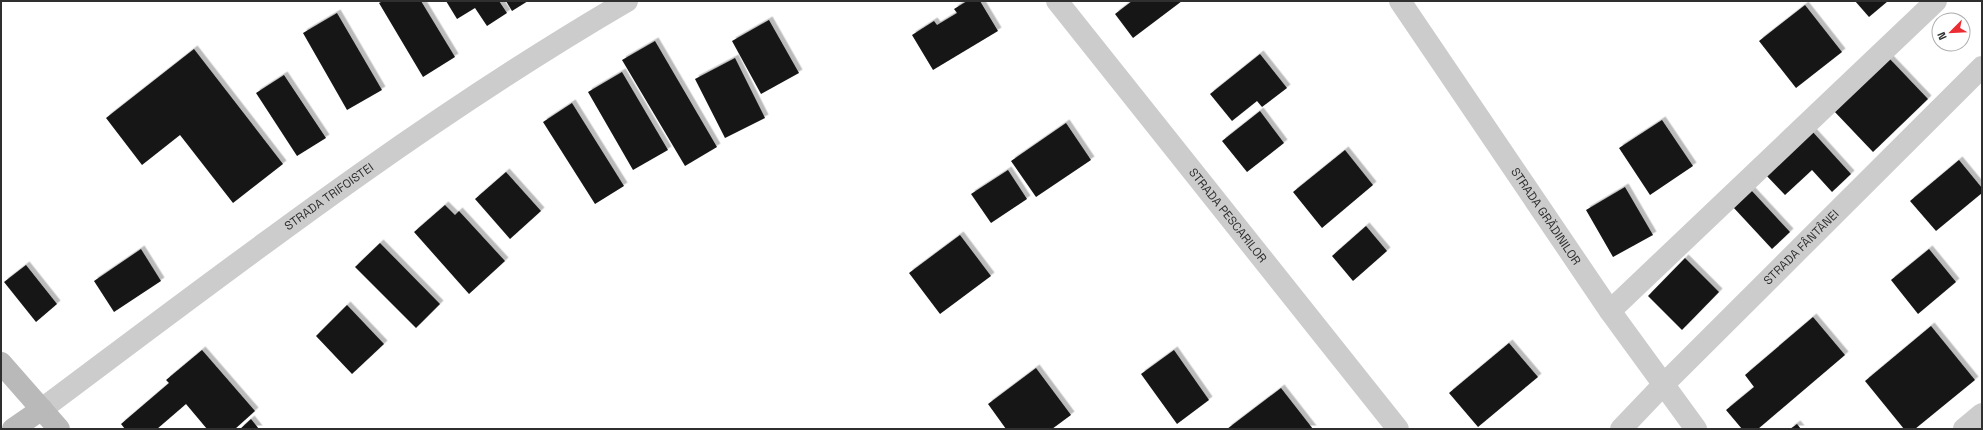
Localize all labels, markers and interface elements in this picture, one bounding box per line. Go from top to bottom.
north arrow [1931,12,1971,52]
text: N [1934,30,1950,42]
street label: STRADA TRIFOISTEI [281,159,377,234]
street label: STRADA GRĂDINILOR [1507,164,1585,268]
street label: STRADA PESCARILOR [1185,165,1270,266]
street label: STRADA FÂNTÂNEI [1760,206,1842,288]

